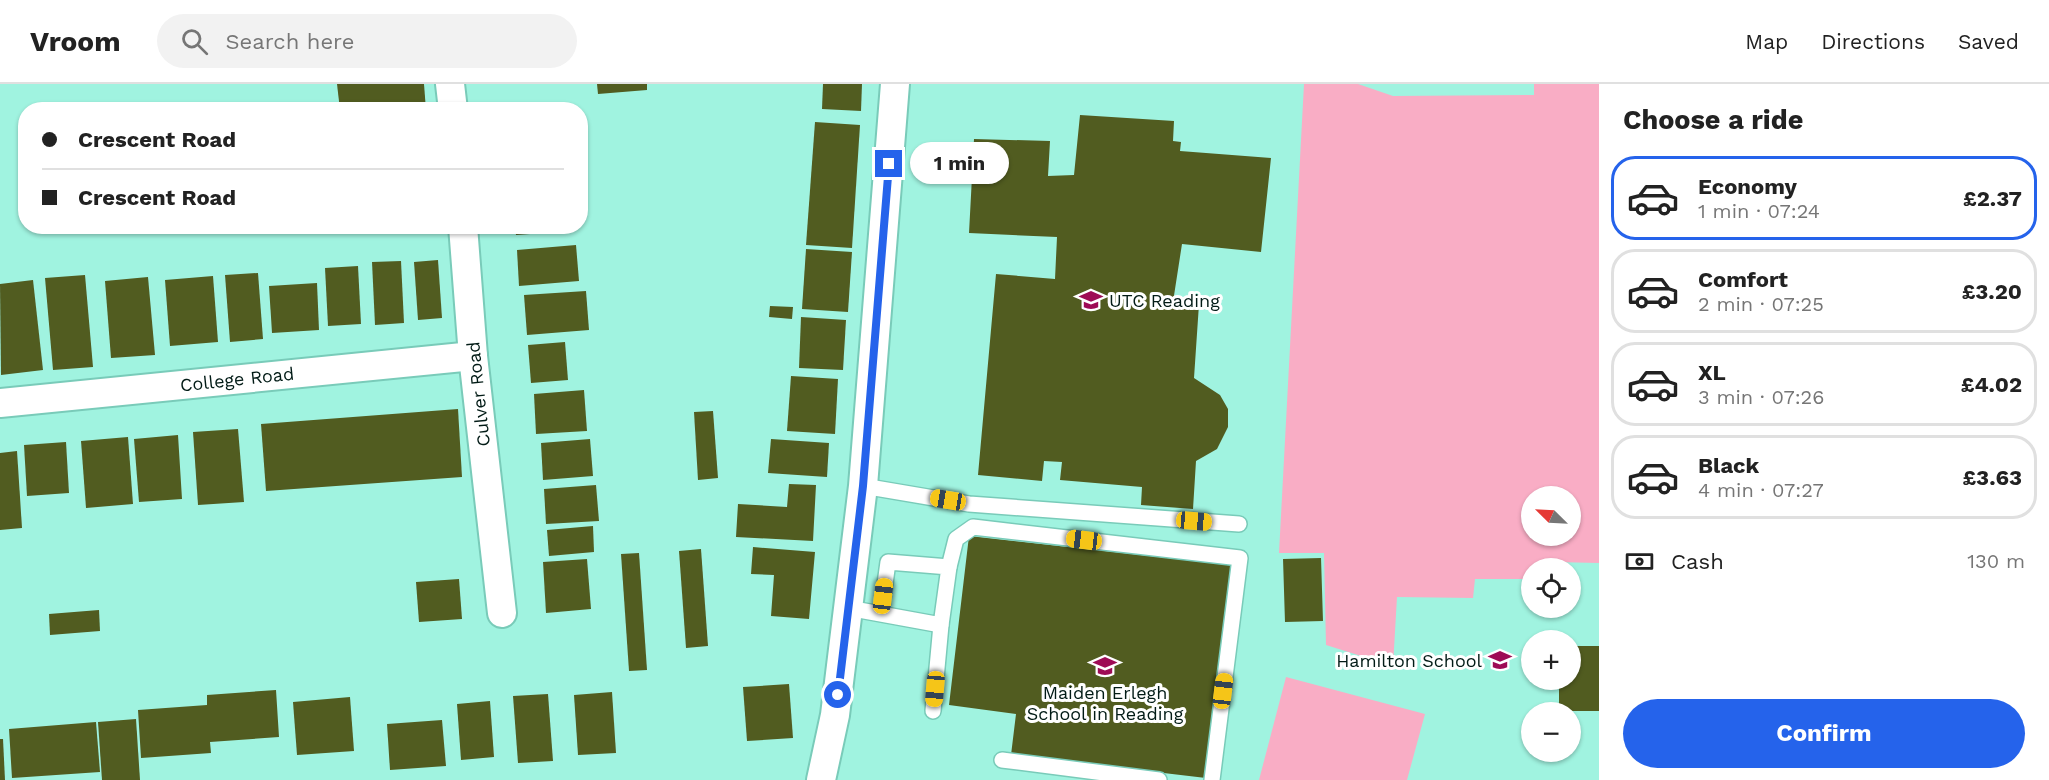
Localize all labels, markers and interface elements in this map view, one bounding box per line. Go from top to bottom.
search box [157,14,577,68]
text: Vroom [30,25,121,58]
icon: search [178,25,211,58]
text: Search here [226,29,354,54]
text: Map [1745,29,1788,54]
text: Directions [1821,29,1925,54]
text: Saved [1958,29,2019,54]
text: Choose a ride [1623,104,1803,136]
text: Crescent Road [78,127,236,152]
callout: 1 min [910,143,1009,185]
route end [875,150,902,177]
text: 1 min [934,151,985,175]
icon: car [1626,171,1680,225]
text: Economy [1698,174,1797,199]
text: Crescent Road [78,185,236,210]
text: £2.37 [1963,186,2022,211]
text: 1 min · 07:24 [1698,199,1820,223]
icon: car [1626,264,1680,318]
text: Comfort [1698,267,1788,292]
text: £3.20 [1962,279,2022,304]
school or university icon: UTC Reading [1078,287,1104,313]
place label: UTC Reading [1109,290,1220,311]
text: 2 min · 07:25 [1698,292,1824,316]
street label: Culver Road [462,341,494,447]
icon: car [1626,357,1680,411]
text: XL [1698,360,1726,385]
street label: College Road [179,363,295,395]
text: £4.02 [1961,372,2022,397]
text: 3 min · 07:26 [1698,385,1824,409]
icon: car [1626,450,1680,504]
text: Black [1698,453,1759,478]
text: £3.63 [1962,465,2022,490]
text: 4 min · 07:27 [1698,478,1824,502]
north arrow [1521,486,1581,546]
map controls [1521,486,1581,762]
car [929,488,967,512]
car [1175,510,1213,532]
car [1065,529,1103,551]
icon: cash [1623,545,1656,578]
text: Cash [1671,549,1724,574]
text: 130 m [1967,549,2025,573]
button: locate [1521,558,1581,618]
car [872,577,894,615]
button: + [1521,630,1581,690]
school or university icon: Hamilton School [1487,647,1513,673]
place label: Hamilton School [1336,650,1482,671]
school or university icon: Maiden Erlegh School in Reading [1092,653,1118,679]
car [924,670,946,708]
car [1212,672,1234,710]
route start [824,681,851,708]
place label: Maiden Erlegh School in Reading [1027,682,1184,724]
button: Confirm [1623,699,2025,768]
button: − [1521,702,1581,762]

